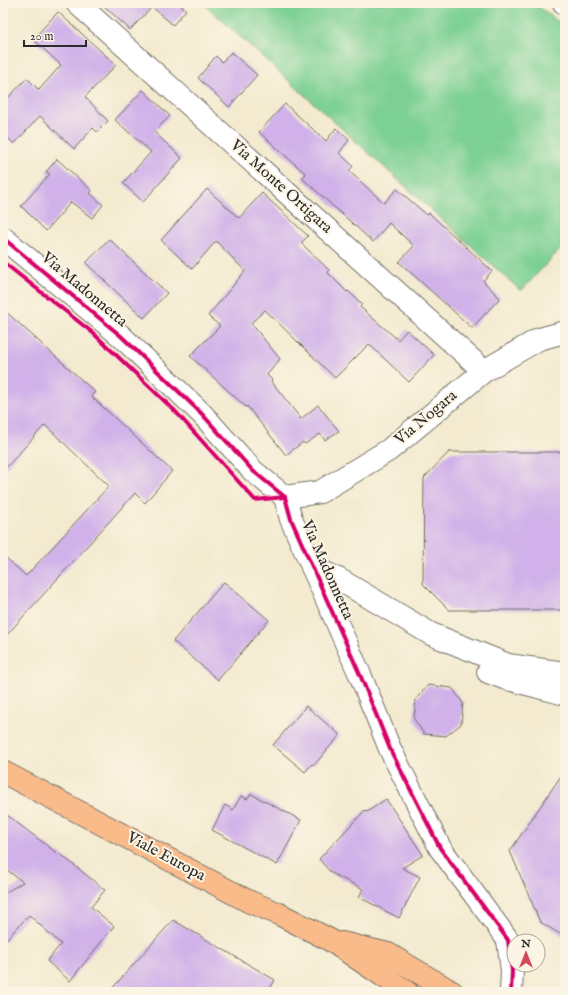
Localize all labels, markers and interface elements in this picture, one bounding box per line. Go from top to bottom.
scale bar [24,22,86,48]
text: 20 m [30,29,53,44]
street label: Via Monte Ortigara [225,135,336,238]
street label: Via Madonnetta [36,247,131,332]
street label: Via Nogara [390,386,461,451]
street label: Via Madonnetta [296,516,358,623]
street label: Viale Europa [122,827,209,886]
north arrow [506,933,546,973]
text: N [520,937,531,951]

